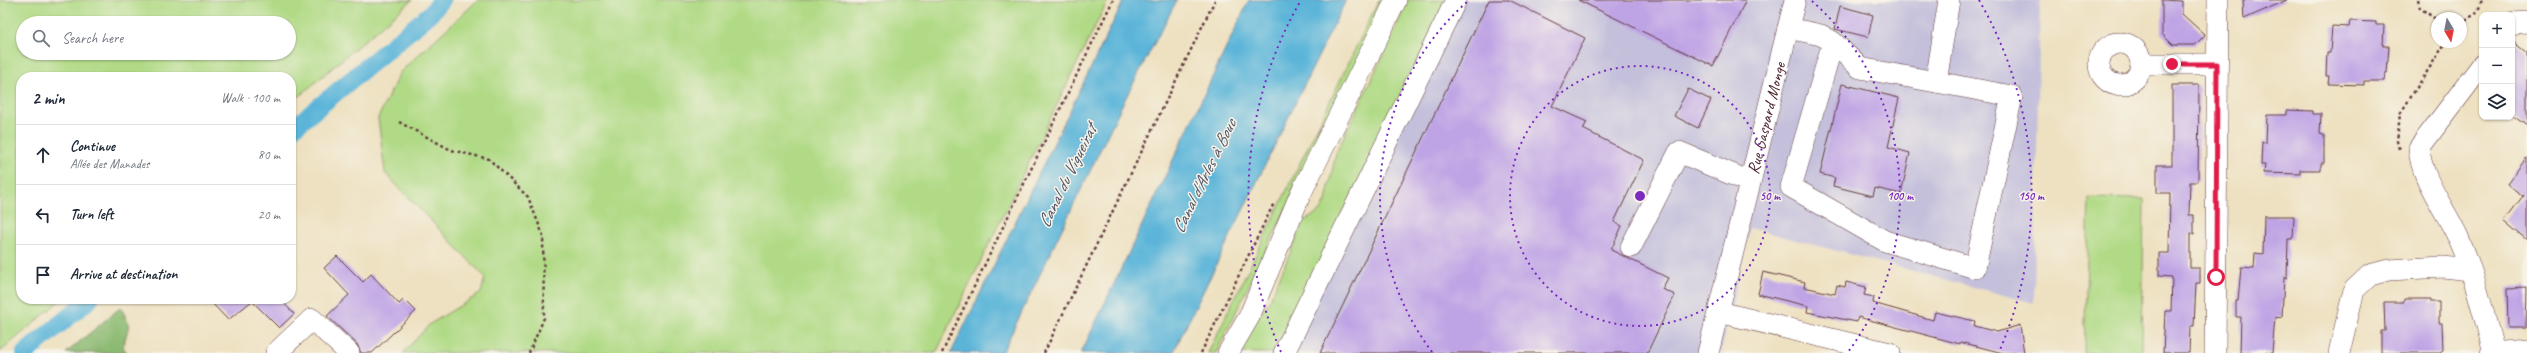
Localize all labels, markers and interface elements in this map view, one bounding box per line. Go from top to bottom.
north arrow [2431,12,2467,48]
map controls [2479,12,2515,120]
button: + [2479,12,2515,48]
search box [16,16,296,60]
icon: search [30,27,52,49]
text: Search here [62,29,123,48]
button: − [2479,48,2515,84]
route end [2163,55,2181,73]
street label: Rue Gaspard Monge [1743,59,1791,176]
button: layers [2479,84,2515,120]
text: 2 min [32,88,65,109]
text: Walk · 100 m [221,90,280,106]
water label: Canal d'Arles à Bouc [1167,113,1242,237]
water label: Canal du Vigueirat [1033,117,1103,231]
text: Continue [70,137,115,156]
icon: ahead [32,144,54,166]
text: 80 m [258,147,280,163]
text: Allée des Manades [70,156,149,172]
text: 50 m [1760,188,1781,204]
text: 100 m [1887,188,1914,204]
text: 150 m [2018,188,2045,204]
centre of rings [1633,189,1647,203]
icon: left [32,204,54,226]
text: Turn left [70,205,113,224]
text: 20 m [258,207,280,223]
icon: arrive [32,264,54,286]
text: Arrive at destination [70,265,177,284]
route start [2207,268,2225,286]

